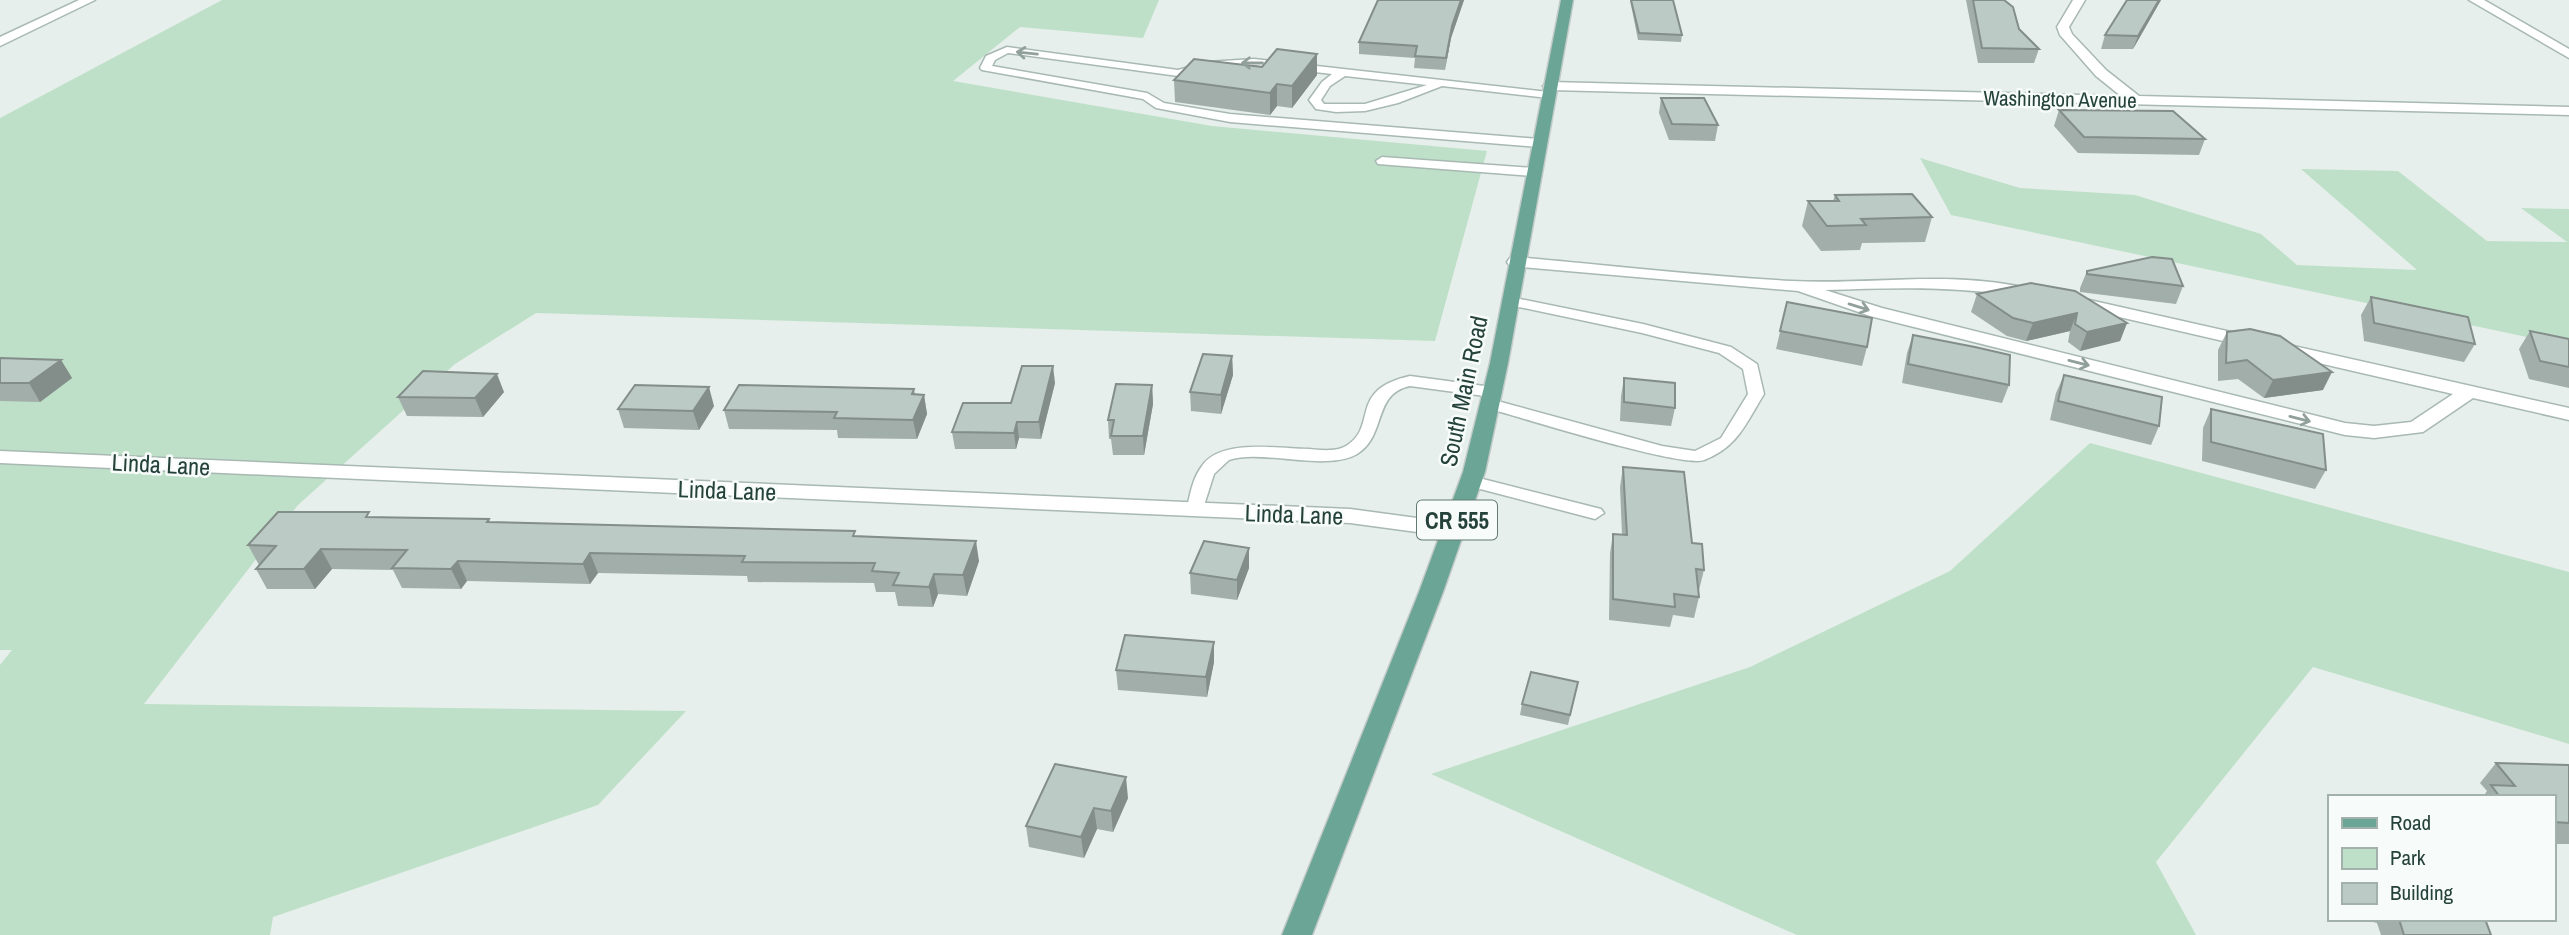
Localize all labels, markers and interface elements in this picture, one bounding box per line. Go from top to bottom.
one-way arrow [1016,46,1039,59]
one-way arrow [1241,56,1264,70]
street label: Washington Avenue [1983,83,2137,115]
one-way arrow [1847,301,1869,314]
street label: South Main Road [1431,313,1495,469]
one-way arrow [2067,357,2090,370]
one-way arrow [2288,413,2310,426]
street label: Linda Lane [111,445,211,483]
street label: Linda Lane [677,472,777,508]
street label: Linda Lane [1244,496,1344,532]
road number: CR 555 [1417,500,1497,540]
legend [2328,795,2555,921]
text: Road [2390,808,2431,837]
text: Park [2390,843,2426,872]
text: Building [2390,878,2454,907]

